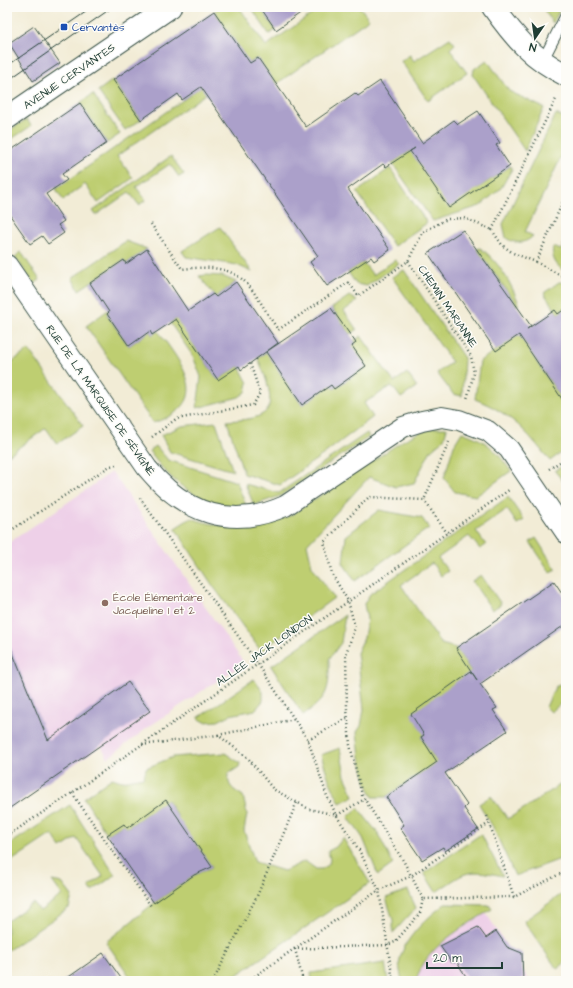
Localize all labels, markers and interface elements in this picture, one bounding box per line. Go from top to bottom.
north arrow [515,18,555,58]
place label: Cervantès [72,20,125,35]
marker: Cervantès [59,22,69,32]
text: N [528,39,538,55]
street label: AVENUE CERVANTES [20,40,118,113]
street label: CHEMIN MARIANNE [415,262,481,351]
street label: RUE DE LA MARQUISE DE SÉVIGNÉ [43,322,159,479]
place label: École Élémentaire Jacqueline 1 et 2 [113,590,203,618]
marker: École Élémentaire Jacqueline 1 et 2 [100,598,110,608]
street label: ALLÉE JACK LONDON [213,611,316,689]
scale bar [427,944,502,970]
text: 20 m [433,950,462,967]

